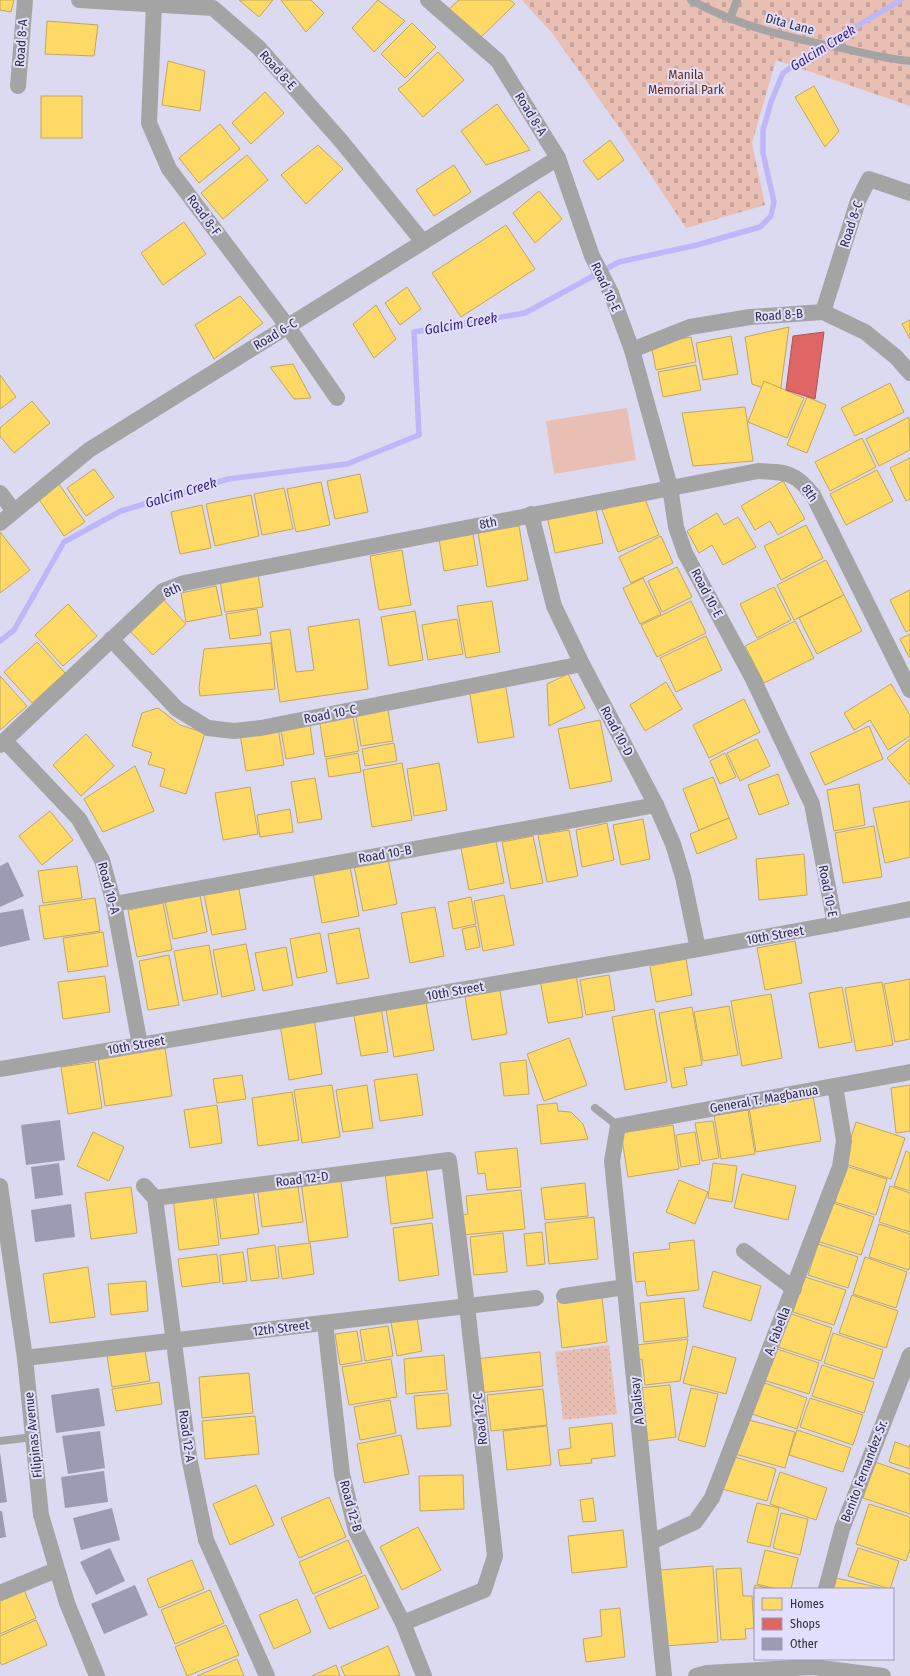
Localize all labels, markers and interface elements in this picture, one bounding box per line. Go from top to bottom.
street label: Dita Lane [764,10,816,38]
street label: Road 8-A [12,18,30,67]
water label: Galcim Creek [787,21,859,75]
street label: Road 8-E [257,47,299,93]
park label: Manila Memorial Park [648,67,725,97]
street label: Road 8-A [512,90,550,138]
street label: Road 8-F [184,192,224,239]
street label: Road 8-C [836,199,866,249]
street label: Road 10-E [588,260,624,314]
street label: Road 8-B [754,306,804,324]
water label: Galcim Creek [423,309,499,339]
street label: Road 6-C [251,315,300,353]
water label: Galcim Creek [143,474,219,512]
street label: 8th [799,482,821,504]
street label: 8th [478,514,498,532]
street label: Road 10-E [688,566,726,620]
street label: 8th [161,579,183,601]
street label: Road 10-C [302,701,358,726]
street label: Road 10-D [598,704,636,758]
street label: Road 10-B [357,842,413,866]
street label: Road 10-A [95,860,123,916]
street label: Road 10-E [816,864,840,918]
street label: 10th Street [745,922,806,947]
street label: 10th Street [425,978,486,1003]
street label: 10th Street [106,1032,167,1057]
street label: General T. Magbanua [709,1082,819,1116]
street label: Road 12-D [275,1168,329,1190]
street label: A. Fabella [761,1305,793,1357]
street label: 12th Street [252,1317,311,1339]
street label: A Dalisay [627,1376,647,1426]
street label: Filipinas Avenue [21,1391,45,1479]
street label: Road 12-C [470,1392,490,1446]
street label: Road 12-A [176,1409,198,1463]
street label: Benito Fernandez Sr. [838,1418,890,1524]
street label: Road 12-B [337,1479,365,1533]
legend [754,1588,894,1660]
text: Homes [790,1597,824,1611]
text: Shops [790,1617,820,1631]
text: Other [790,1637,819,1651]

